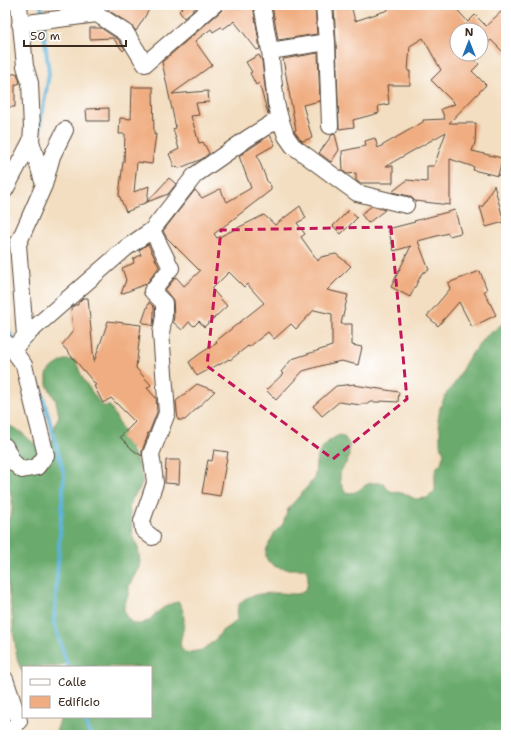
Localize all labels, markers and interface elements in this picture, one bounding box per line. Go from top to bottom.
scale bar [24,22,126,48]
north arrow [449,22,489,62]
text: N [465,25,474,40]
text: 50 m [30,28,60,44]
legend [22,666,152,718]
text: Calle [58,674,87,690]
text: Edificio [58,694,100,710]

